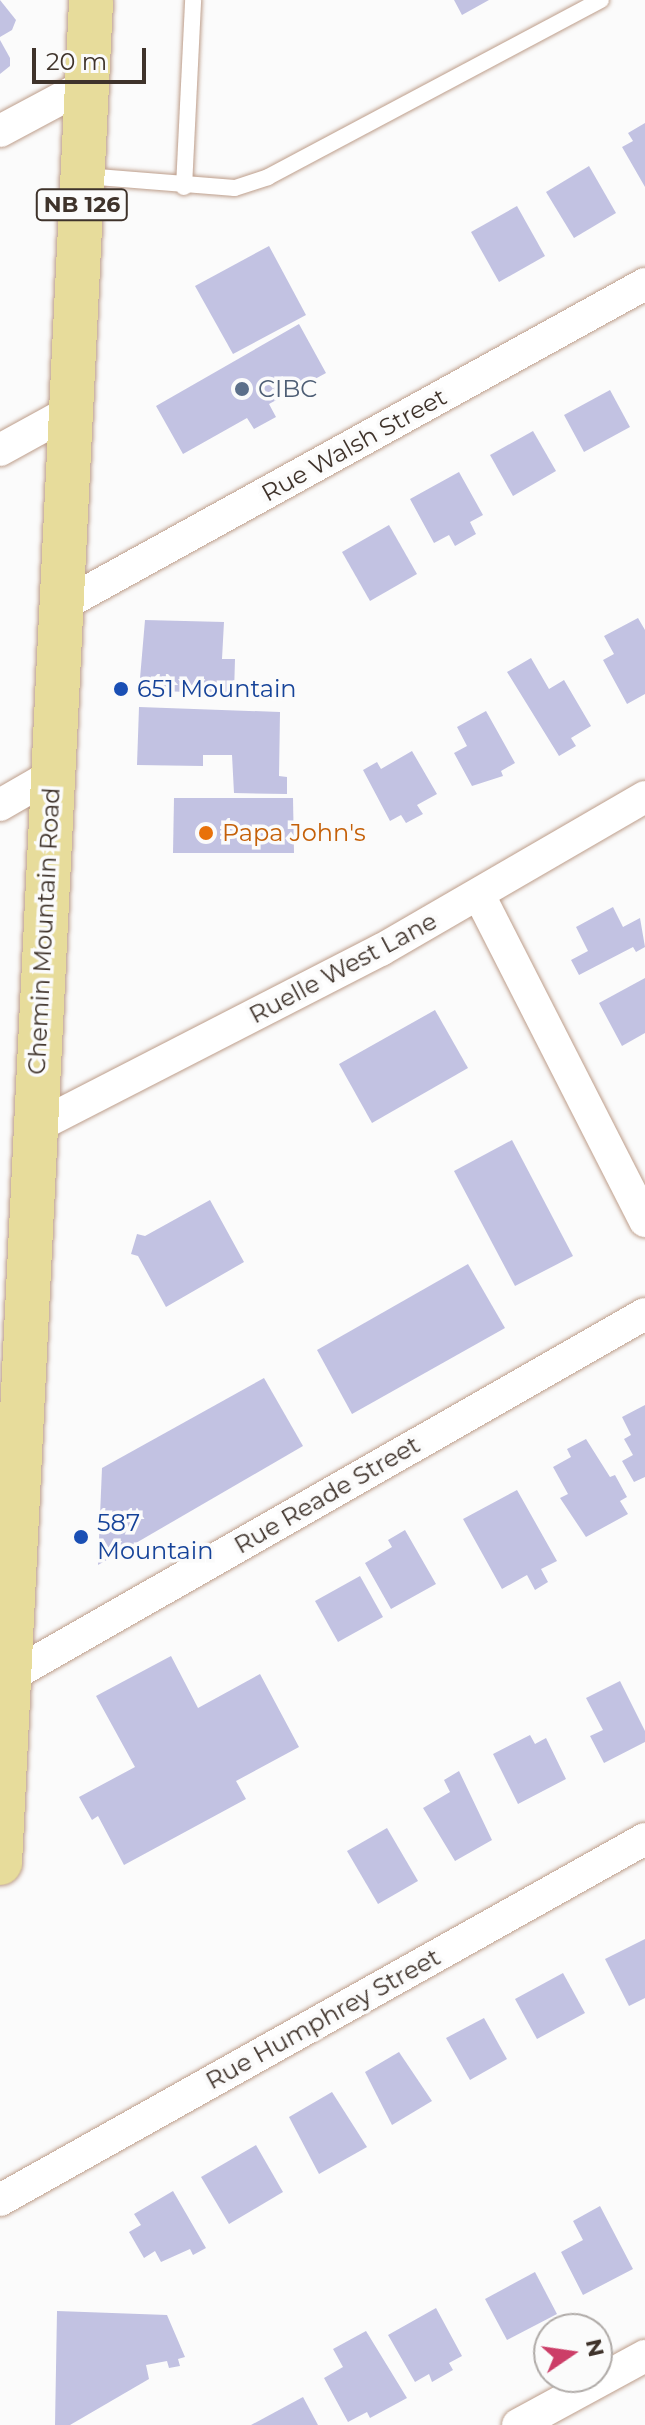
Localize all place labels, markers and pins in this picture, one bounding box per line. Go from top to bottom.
place label: CIBC [258,375,317,403]
marker: CIBC [233,380,251,398]
place label: 651 Mountain [137,675,297,703]
marker: 651 Mountain [112,680,130,698]
place label: Papa John's [222,819,366,847]
marker: Papa John's [197,824,215,842]
place label: 587 Mountain [97,1509,213,1565]
marker: 587 Mountain [72,1528,90,1546]

